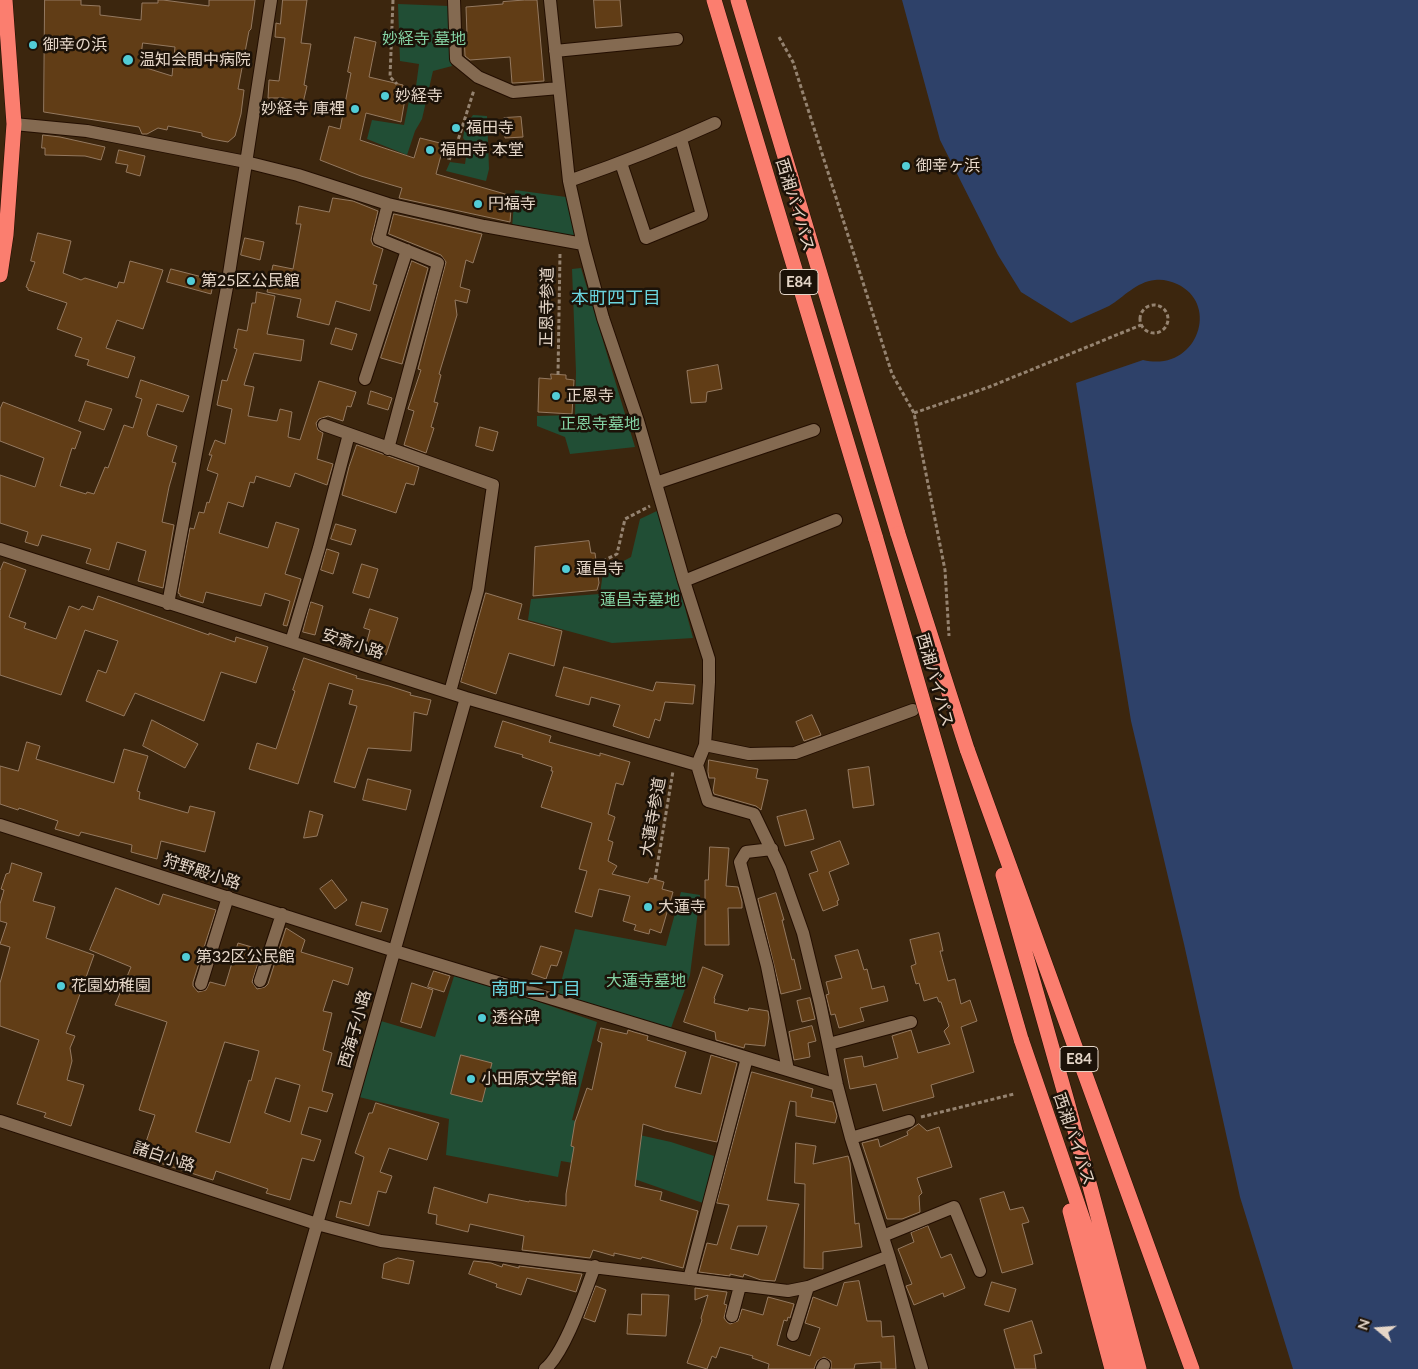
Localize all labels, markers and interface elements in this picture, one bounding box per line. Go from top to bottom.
park label: 妙経寺 墓地 [382,29,466,49]
place label: 御幸の浜 [43,35,107,55]
marker: 御幸の浜 [27,39,39,51]
place label: 温知会間中病院 [139,50,251,70]
marker: 温知会間中病院 [121,53,135,67]
place label: 妙経寺 [395,86,443,106]
marker: 妙経寺 [379,90,391,102]
place label: 妙経寺 庫裡 [261,99,345,119]
marker: 妙経寺 庫裡 [349,103,361,115]
place label: 福田寺 [466,118,514,138]
marker: 福田寺 [450,122,462,134]
place label: 福田寺 本堂 [440,140,524,160]
marker: 福田寺 本堂 [424,144,436,156]
street label: 西湘バイパス [772,156,818,254]
place label: 御幸ヶ浜 [916,156,980,176]
marker: 御幸ヶ浜 [900,160,912,172]
place label: 円福寺 [488,194,536,214]
marker: 円福寺 [472,198,484,210]
street label: 正恩寺参道 [537,267,557,347]
road number: E84 [780,270,818,294]
place label: 第25区公民館 [201,271,300,291]
marker: 第25区公民館 [185,275,197,287]
district label: 本町四丁目 [571,287,661,309]
place label: 正恩寺 [566,386,614,406]
marker: 正恩寺 [550,390,562,402]
park label: 正恩寺墓地 [560,414,640,434]
place label: 蓮昌寺 [576,559,624,579]
marker: 蓮昌寺 [560,563,572,575]
park label: 蓮昌寺墓地 [600,590,680,610]
street label: 安斎小路 [320,625,386,663]
street label: 西湘バイパス [913,631,957,729]
street label: 大蓮寺参道 [637,776,669,858]
street label: 狩野殿小路 [161,851,243,893]
place label: 大蓮寺 [658,897,706,917]
marker: 大蓮寺 [642,901,654,913]
place label: 第32区公民館 [196,947,295,967]
marker: 第32区公民館 [180,951,192,963]
park label: 大蓮寺墓地 [606,971,686,991]
place label: 花園幼稚園 [71,976,151,996]
district label: 南町二丁目 [491,978,581,1000]
marker: 花園幼稚園 [55,980,67,992]
street label: 西海子小路 [335,988,375,1070]
place label: 透谷碑 [492,1008,540,1028]
marker: 透谷碑 [476,1012,488,1024]
road number: E84 [1060,1046,1098,1072]
place label: 小田原文学館 [481,1069,577,1089]
marker: 小田原文学館 [465,1073,477,1085]
street label: 西湘バイパス [1049,1090,1099,1188]
street label: 諸白小路 [131,1138,197,1176]
north arrow [1353,1304,1403,1354]
text: N [1354,1316,1373,1332]

